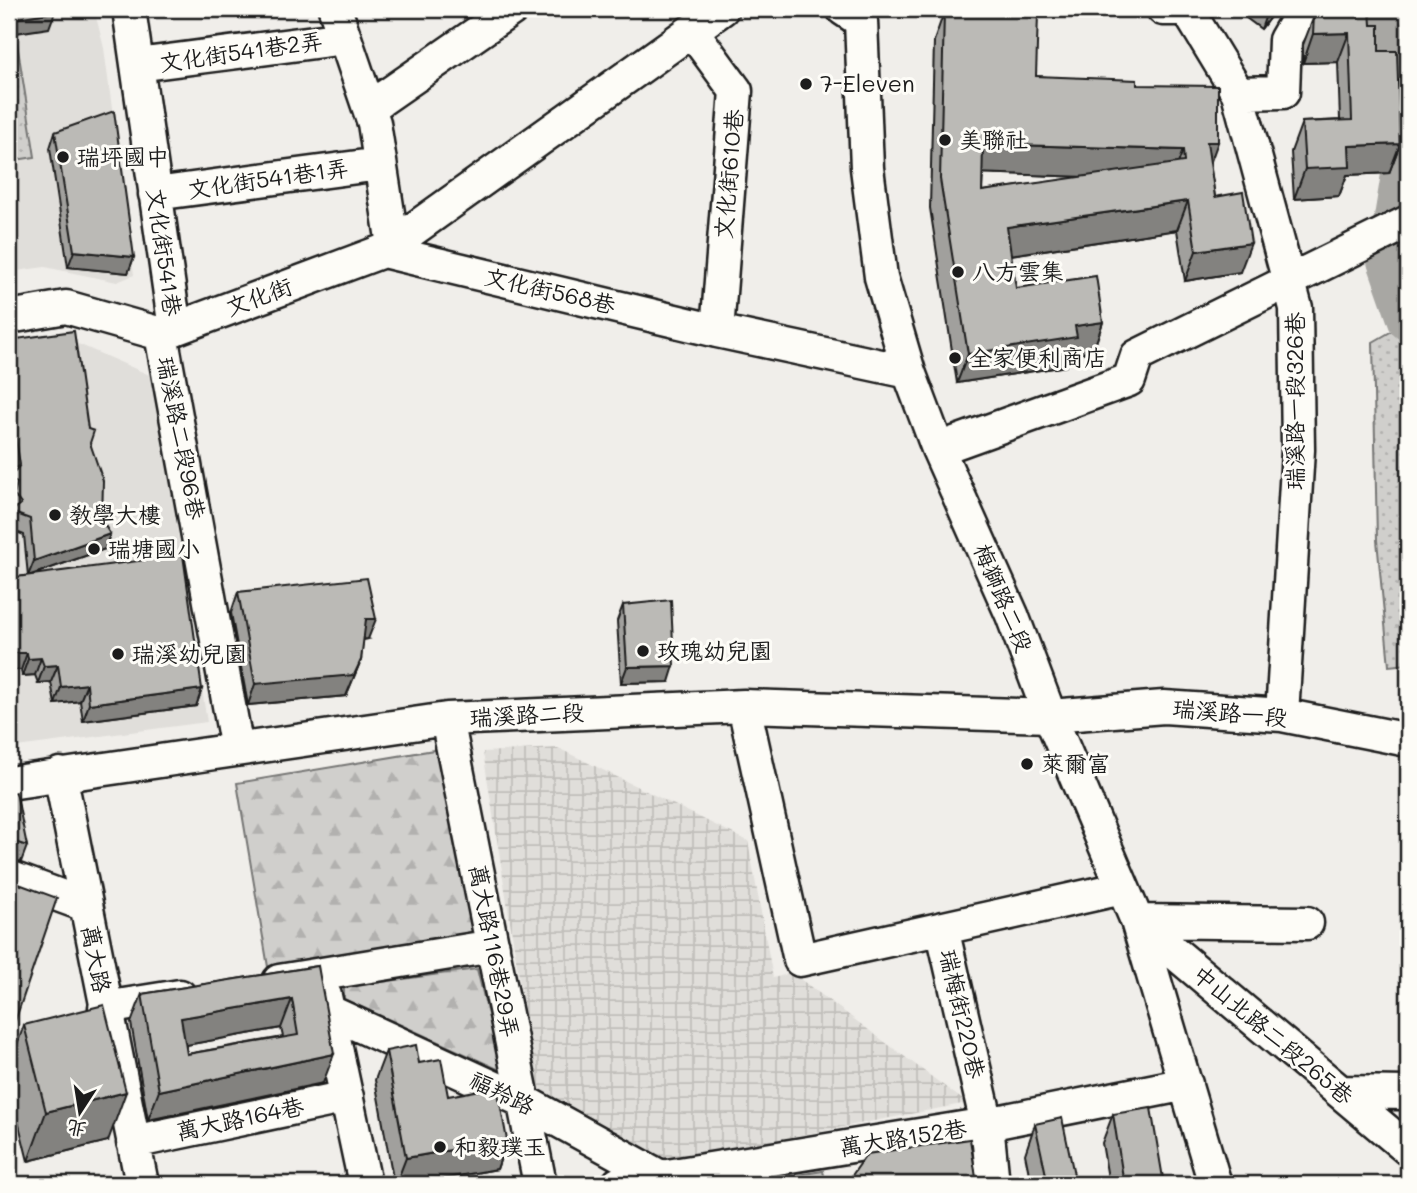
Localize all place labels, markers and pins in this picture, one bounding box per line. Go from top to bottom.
place label: 7-Eleven [820,68,915,98]
marker: 7-Eleven [798,76,814,92]
place label: 美聯社 [959,124,1028,154]
marker: 美聯社 [937,132,953,148]
place label: 瑞坪國中 [77,141,169,171]
marker: 瑞坪國中 [55,149,71,165]
place label: 八方雲集 [972,256,1064,286]
marker: 八方雲集 [950,264,966,280]
place label: 全家便利商店 [969,342,1107,372]
marker: 全家便利商店 [947,350,963,366]
place label: 教學大樓 [69,499,161,529]
marker: 教學大樓 [47,507,63,523]
place label: 瑞塘國小 [108,533,200,563]
marker: 瑞塘國小 [86,541,102,557]
place label: 玫瑰幼兒園 [657,635,772,665]
place label: 瑞溪幼兒園 [132,638,247,668]
marker: 玫瑰幼兒園 [635,643,651,659]
marker: 瑞溪幼兒園 [110,646,126,662]
place label: 萊爾富 [1041,748,1110,778]
marker: 萊爾富 [1019,756,1035,772]
place label: 和毅璞玉 [454,1131,546,1161]
marker: 和毅璞玉 [432,1139,448,1155]

